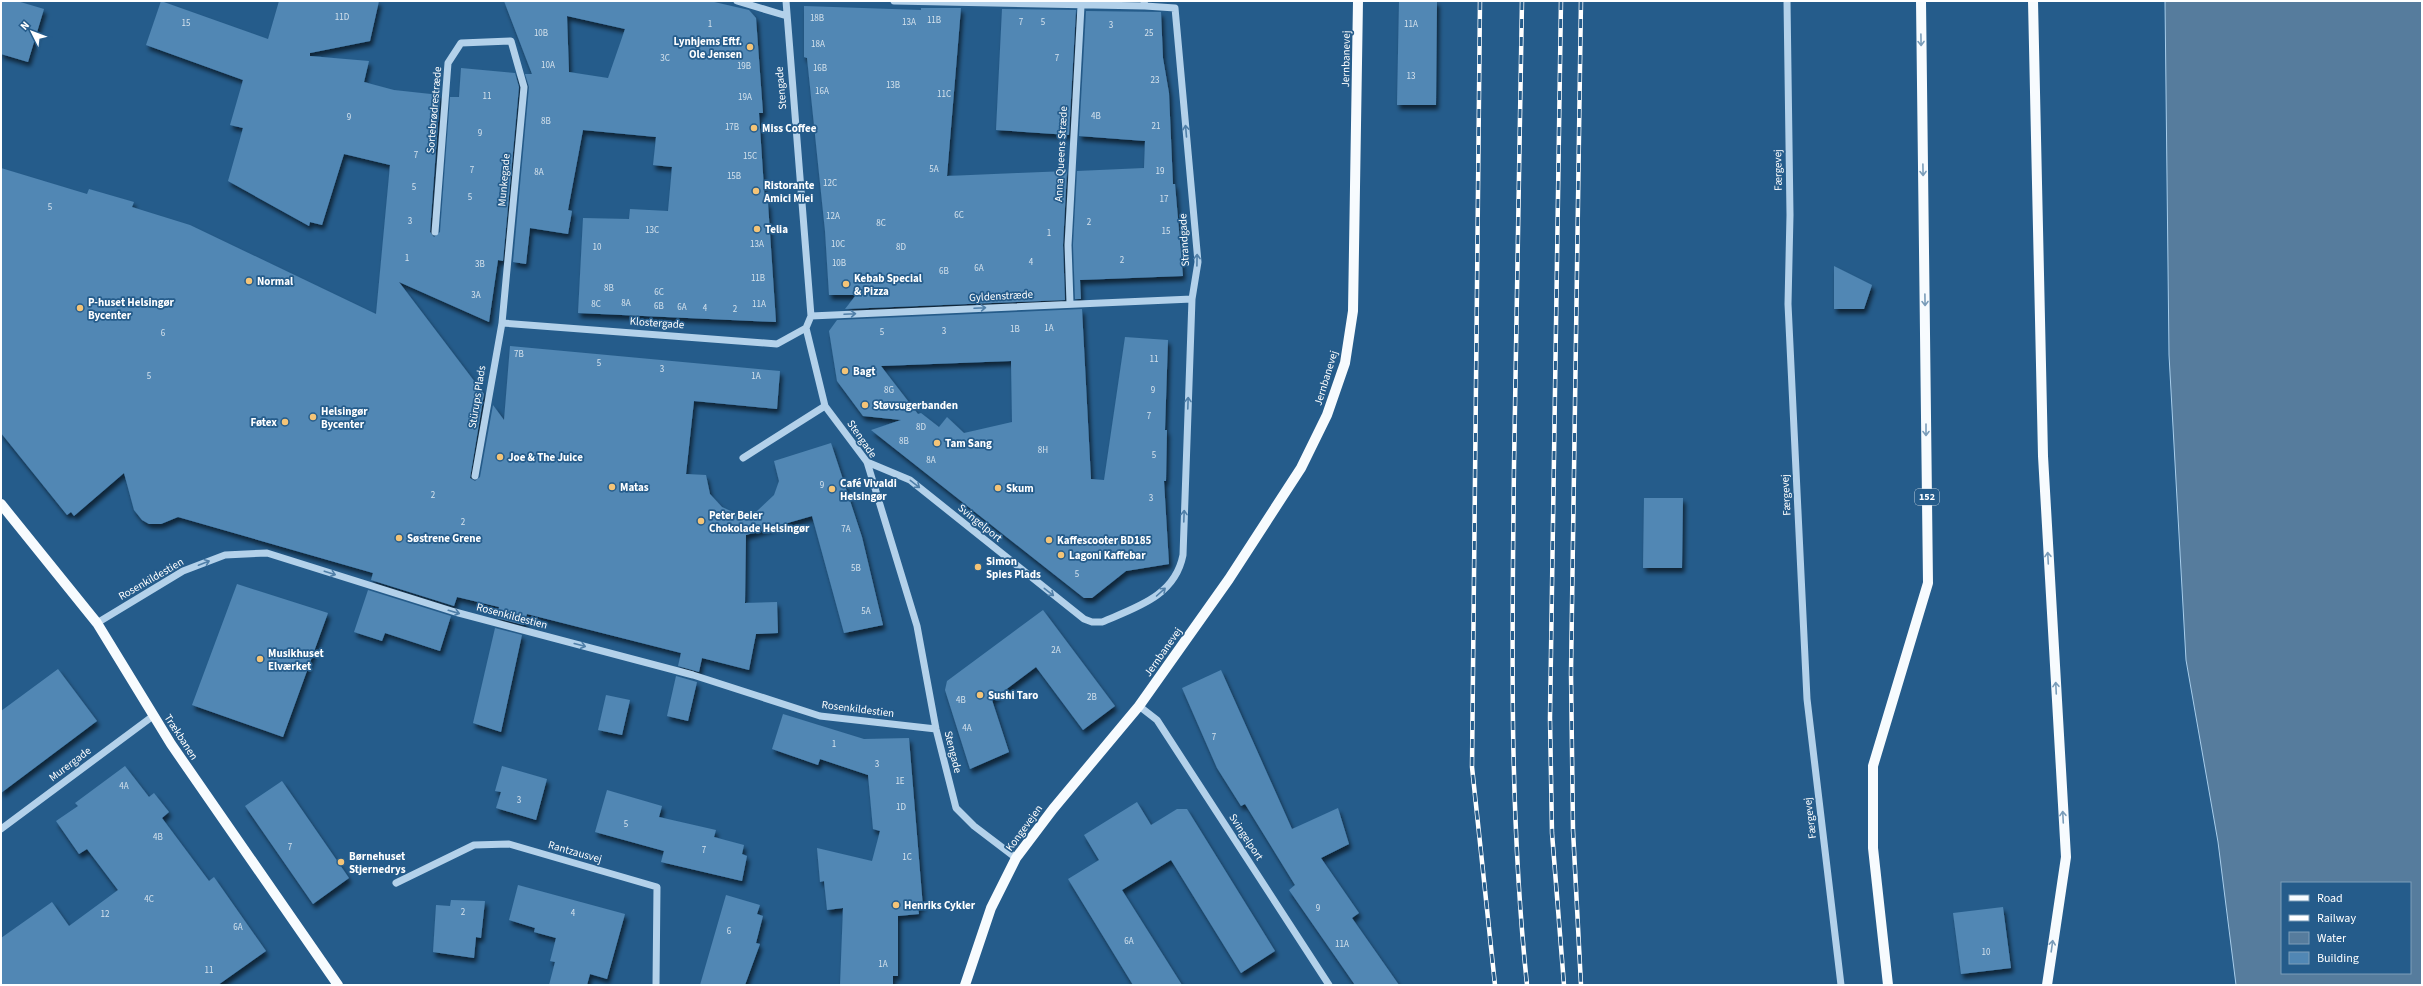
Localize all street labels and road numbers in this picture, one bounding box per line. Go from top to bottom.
street label: Jernbanevej [1338,30,1354,88]
street label: Sortebrødrestræde [423,65,445,154]
street label: Stengade [772,65,790,110]
street label: Anna Queens Stræde [1051,105,1071,202]
street label: Færgevej [1770,149,1786,191]
street label: Munkegade [494,152,514,207]
street label: Strandgade [1175,213,1193,267]
street label: Gyldenstræde [969,287,1034,305]
street label: Klostergade [629,314,685,332]
street label: Jernbanevej [1311,349,1341,407]
street label: Stürups Plads [465,364,489,429]
street label: Stengade [843,417,881,461]
street label: Færgevej [1777,474,1795,516]
road number: 152 [1915,489,1939,505]
street label: Svingelport [955,500,1006,546]
street label: Rosenkildestien [116,554,186,604]
street label: Rosenkildestien [475,599,549,633]
street label: Jernbanevej [1141,624,1185,680]
street label: Rosenkildestien [821,697,895,721]
street label: Trækbanen [161,711,201,763]
street label: Stengade [941,729,966,775]
street label: Murergade [46,743,95,785]
street label: Færgevej [1800,796,1820,840]
street label: Kongevejen [1002,802,1046,854]
street label: Svingelport [1225,811,1267,864]
street label: Rantzausvej [546,837,604,867]

